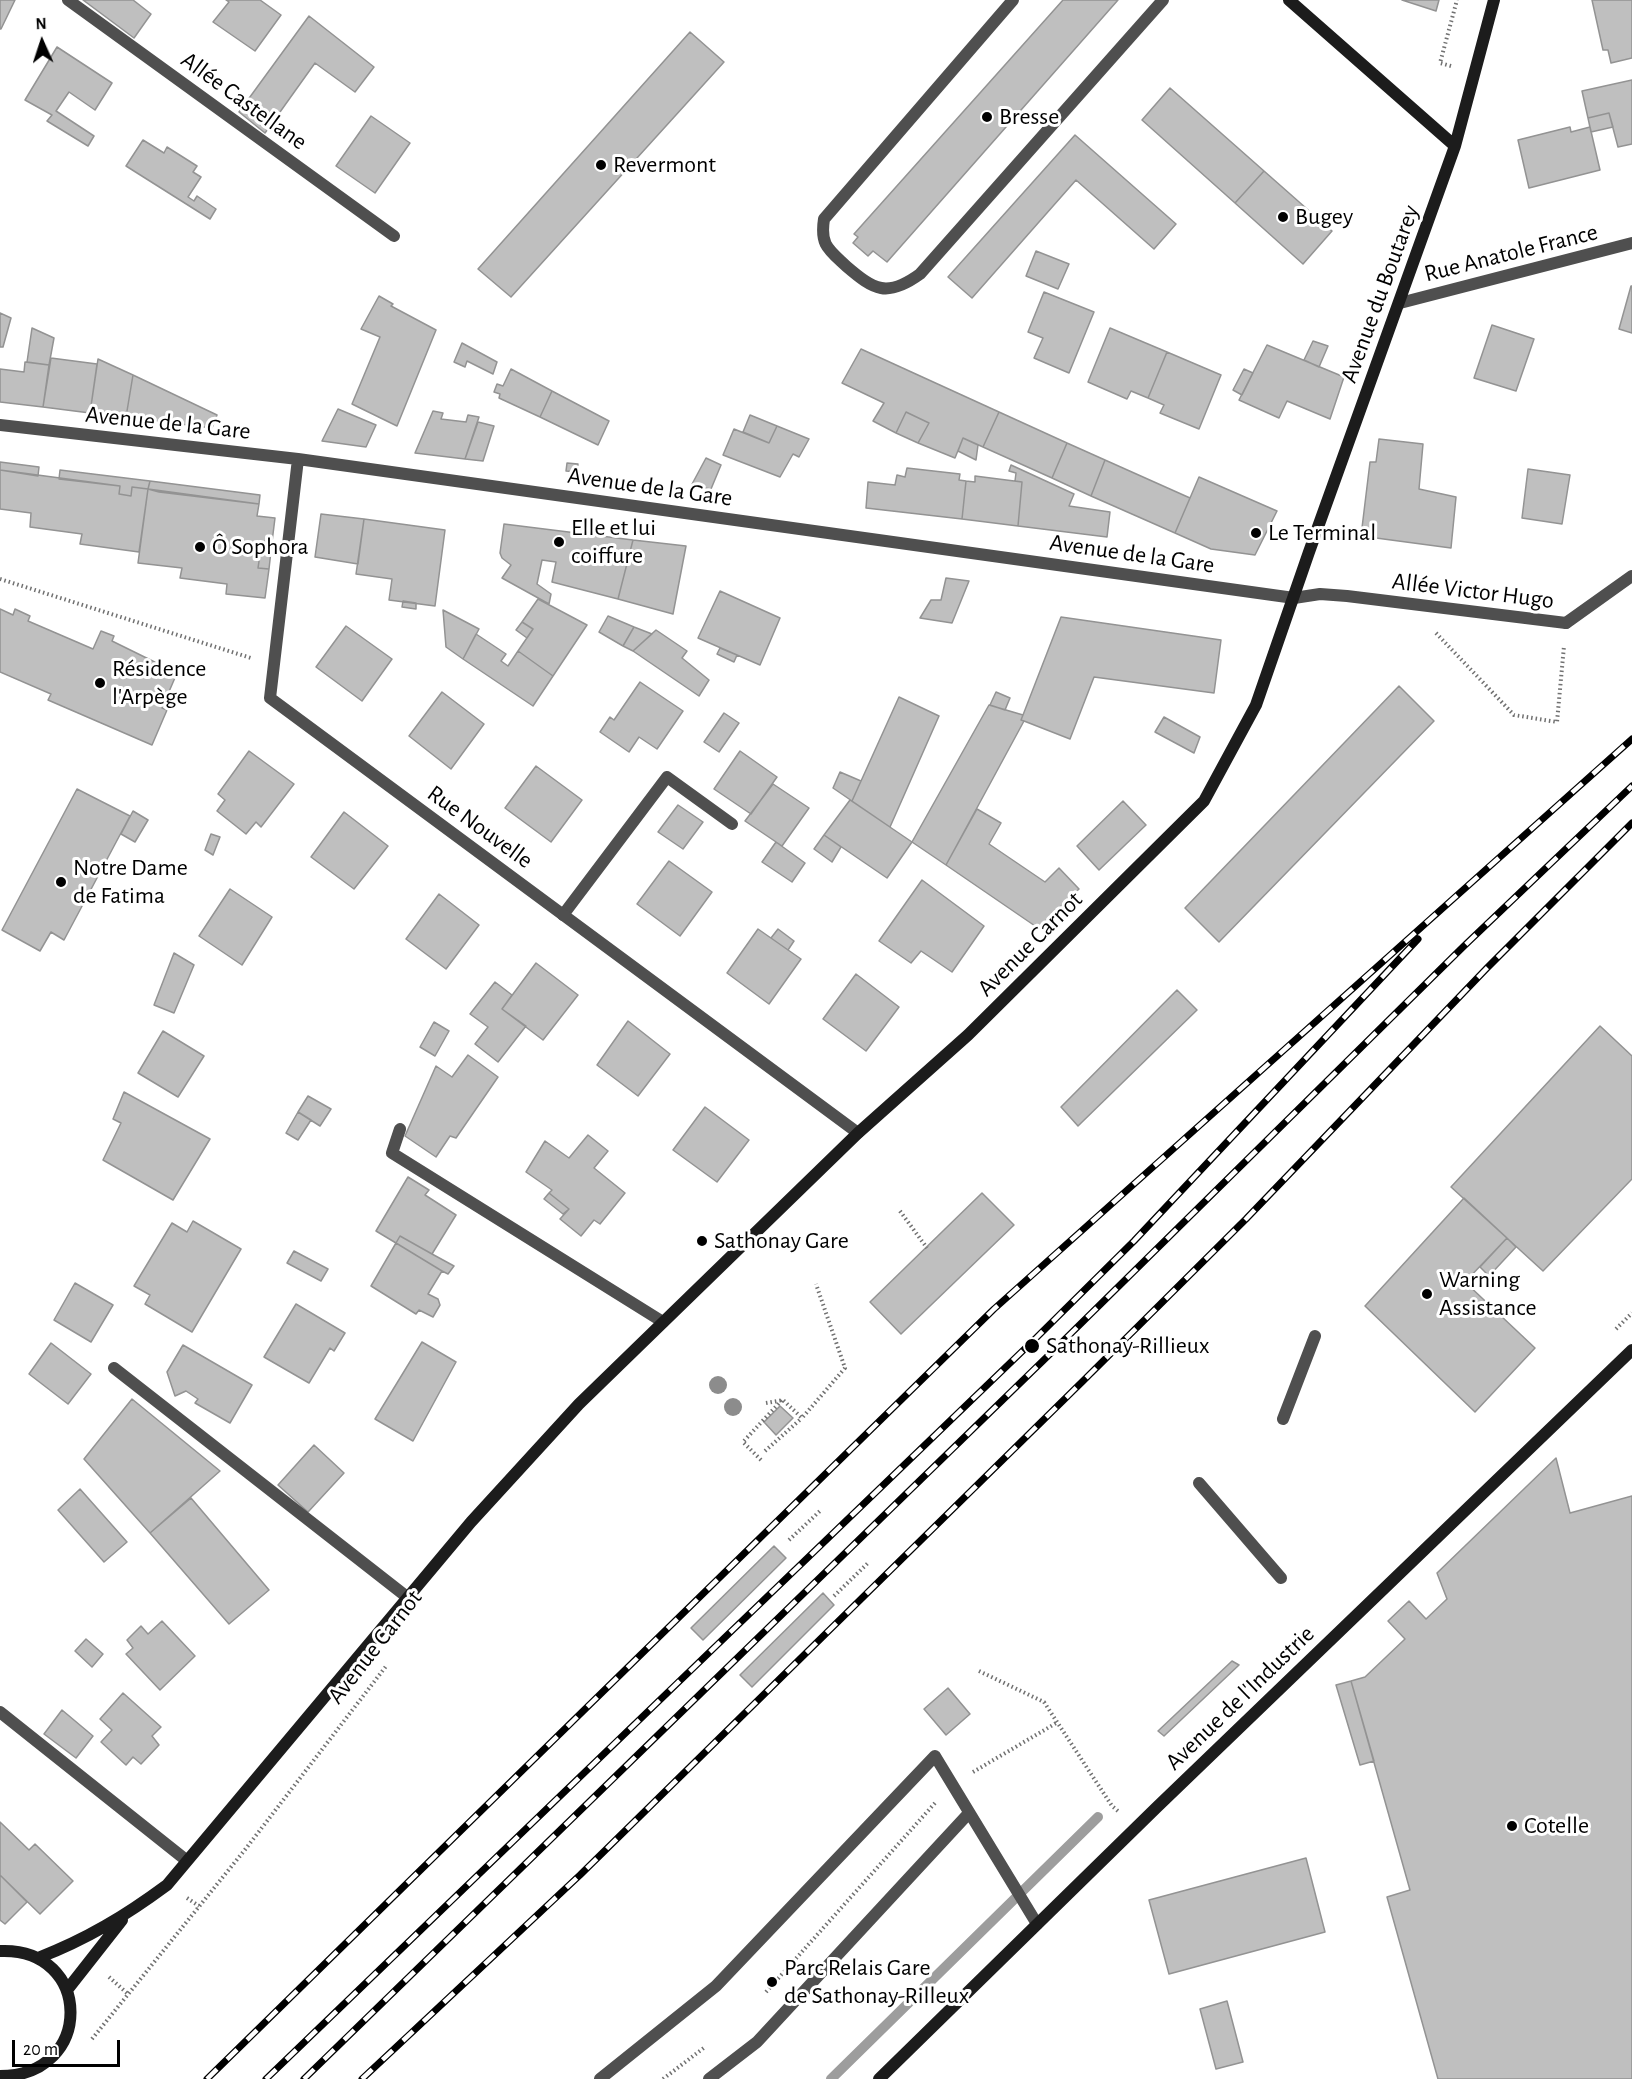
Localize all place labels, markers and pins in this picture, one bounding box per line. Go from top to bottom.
place label: Bresse [999,103,1059,131]
marker: Bresse [980,110,994,124]
place label: Revermont [613,151,716,179]
marker: Revermont [594,158,608,172]
place label: Bugey [1295,203,1353,231]
marker: Bugey [1276,210,1290,224]
place label: Elle et lui coiffure [571,514,656,570]
place label: Le Terminal [1268,519,1376,547]
marker: Le Terminal [1249,526,1263,540]
place label: Ô Sophora [212,533,309,561]
marker: Elle et lui coiffure [552,535,566,549]
marker: Ô Sophora [193,540,207,554]
place label: Résidence l'Arpège [112,655,206,711]
marker: Résidence l'Arpège [93,676,107,690]
place label: Notre Dame de Fatima [73,854,188,910]
marker: Notre Dame de Fatima [54,875,68,889]
place label: Sathonay Gare [714,1227,849,1255]
marker: Sathonay Gare [695,1234,709,1248]
place label: Warning Assistance [1439,1266,1537,1322]
marker: Warning Assistance [1420,1287,1434,1301]
place label: Sathonay-Rillieux [1046,1332,1209,1360]
marker: Sathonay-Rillieux [1023,1337,1041,1355]
place label: Cotelle [1524,1812,1589,1840]
marker: Cotelle [1505,1819,1519,1833]
place label: Parc Relais Gare de Sathonay-Rilleux [784,1954,969,2010]
marker: Parc Relais Gare de Sathonay-Rilleux [765,1975,779,1989]

